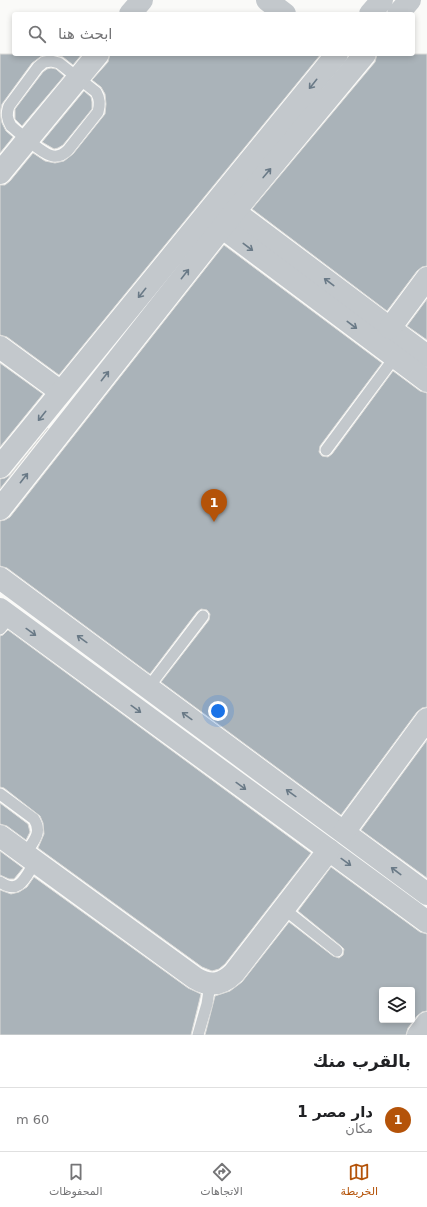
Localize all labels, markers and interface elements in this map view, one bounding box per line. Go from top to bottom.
search box [12,12,415,56]
icon: search [26,23,48,45]
text: ابحث هنا [58,25,113,43]
one-way arrow [308,79,317,90]
one-way arrow [263,168,271,179]
one-way arrow [243,243,254,251]
one-way arrow [181,269,190,280]
one-way arrow [323,278,334,286]
one-way arrow [137,288,146,299]
one-way arrow [346,321,357,329]
one-way arrow [100,371,109,382]
one-way arrow [37,410,46,421]
one-way arrow [20,473,28,484]
pin: 1 [201,489,227,522]
one-way arrow [26,628,37,637]
one-way arrow [77,635,88,643]
your location [208,701,228,721]
one-way arrow [131,705,142,713]
one-way arrow [181,712,192,720]
one-way arrow [236,782,247,790]
one-way arrow [286,789,297,798]
one-way arrow [341,858,352,867]
one-way arrow [390,867,401,875]
map controls [379,987,415,1023]
button: layers [379,987,415,1023]
text: بالقرب منك [313,1051,411,1071]
text: دار مصر 1 [297,1103,373,1121]
text: 60 m [16,1112,49,1127]
text: 1 [393,1112,403,1127]
text: مكان [345,1121,373,1136]
tab: المحفوظات [49,1161,103,1198]
tab: الاتجاهات [200,1161,243,1198]
tab: الخريطة [341,1161,378,1198]

